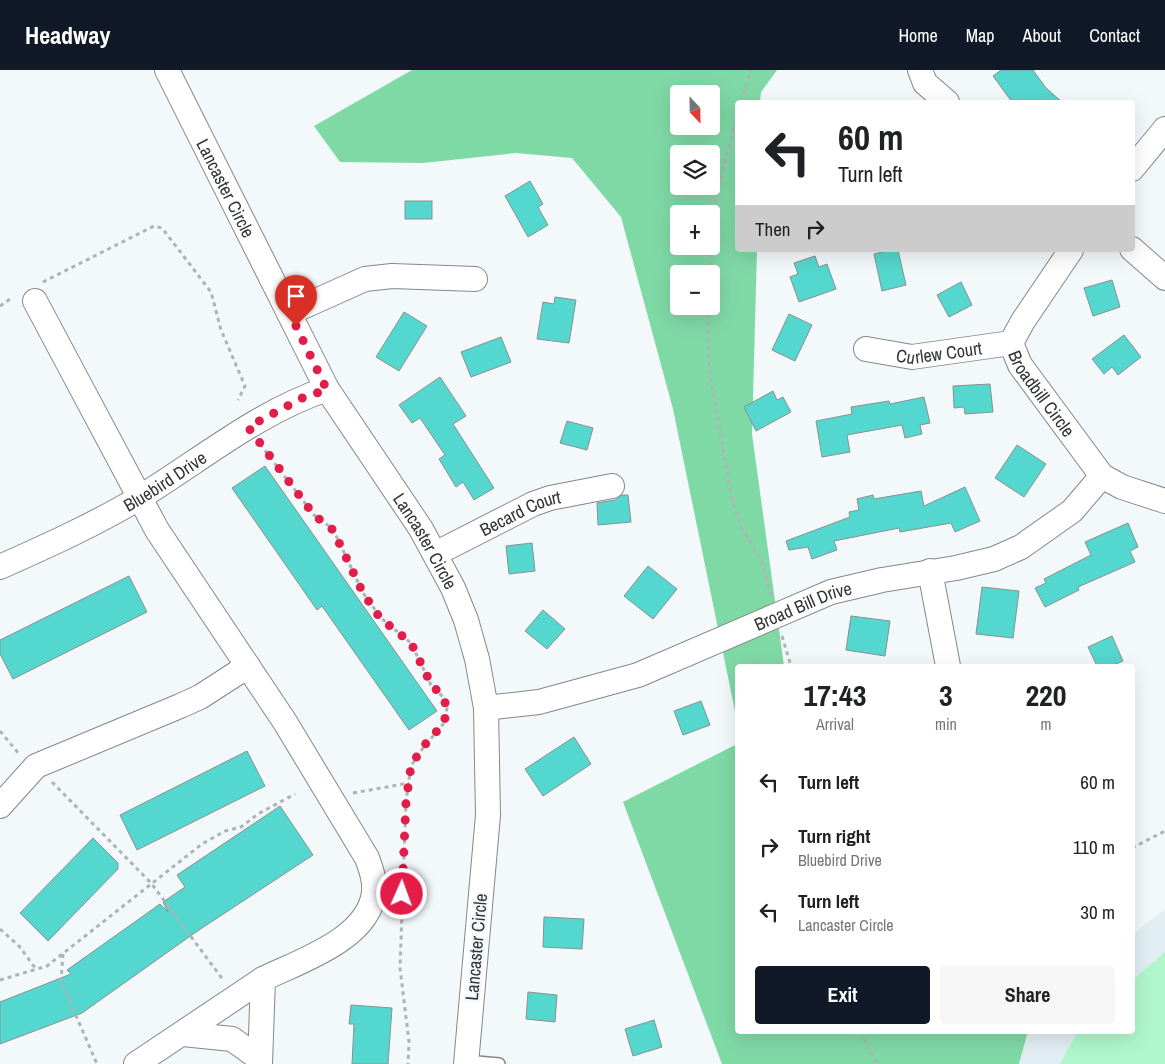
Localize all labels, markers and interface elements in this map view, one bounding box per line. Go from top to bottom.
text: Headway [25,19,110,51]
text: Home [898,23,938,48]
text: Map [966,23,995,48]
text: About [1023,23,1061,48]
text: Contact [1089,23,1140,48]
north arrow [670,85,720,135]
map controls [670,85,720,315]
text: 60 m [838,114,903,161]
icon: left [755,120,820,185]
street label: Lancaster Circle [191,134,261,242]
button: layers [670,145,720,195]
text: Turn left [838,159,903,189]
button: + [670,205,720,255]
icon: right [801,215,829,243]
text: Then [755,216,791,242]
button: − [670,265,720,315]
pin [275,275,317,326]
icon: arrive [282,282,310,310]
street label: Curlew Court [894,335,983,370]
street label: Broadbill Circle [1003,346,1081,442]
street label: Bluebird Drive [119,445,211,517]
street label: Becard Court [475,484,563,542]
street label: Lancaster Circle [388,488,464,593]
street label: Broad Bill Drive [750,575,854,636]
text: 17:43 [804,675,866,715]
text: 3 [939,675,953,715]
text: 220 [1025,675,1066,715]
text: Arrival [816,713,854,735]
text: min [935,713,957,735]
text: m [1040,713,1051,735]
icon: left [755,768,783,796]
text: Turn left [798,769,859,795]
text: 60 m [1080,769,1115,795]
text: Turn right [798,823,870,849]
icon: right [755,833,783,861]
text: 110 m [1073,834,1115,860]
text: Bluebird Drive [798,849,882,871]
position arrow [375,867,427,919]
text: Turn left [798,888,859,914]
street label: Lancaster Circle [459,892,493,1002]
icon: left [755,898,783,926]
text: 30 m [1080,899,1115,925]
text: Lancaster Circle [798,914,894,936]
button: Exit [755,966,930,1024]
button: Share [940,966,1115,1024]

